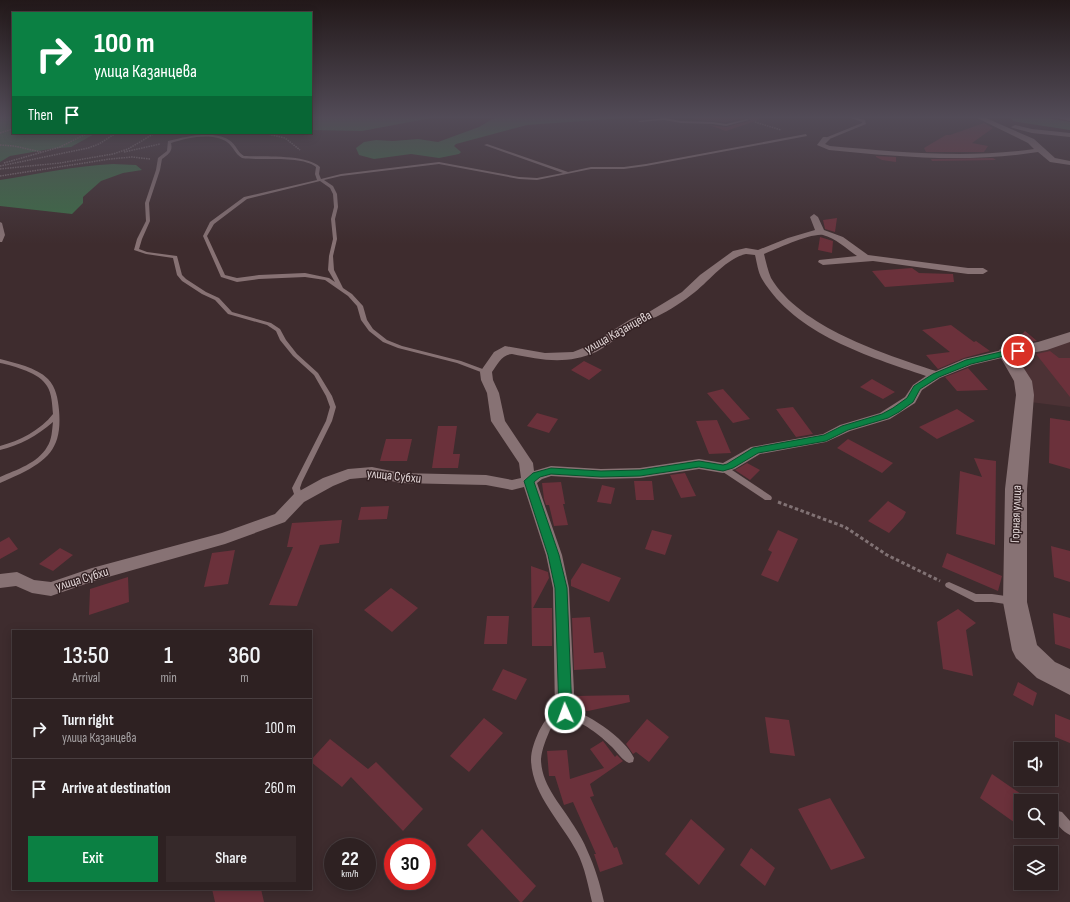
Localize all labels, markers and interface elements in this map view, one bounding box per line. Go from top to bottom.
text: 100 m [94,27,155,60]
icon: right [28,28,80,80]
text: улица Казанцева [94,61,197,82]
icon: arrive [61,104,83,126]
text: Then [28,106,53,125]
street label: улица Казанцева [582,307,654,357]
pin [1001,334,1035,368]
icon: arrive [1007,340,1029,362]
street label: улица Субхи [366,465,422,487]
street label: Горная улица [1007,485,1025,543]
street label: улица Субхи [54,563,110,595]
text: 13:50 [63,641,109,670]
text: 1 [164,641,173,670]
text: 360 [228,641,261,670]
text: Arrival [72,670,100,686]
text: min [160,670,177,686]
text: m [240,670,249,686]
position arrow [544,692,586,734]
text: Turn right [62,711,114,730]
icon: right [28,718,50,740]
text: 100 m [265,719,296,738]
text: улица Казанцева [62,730,136,746]
map controls [1014,742,1058,890]
button: sound [1014,742,1058,786]
icon: arrive [28,778,50,800]
text: Arrive at destination [62,779,171,798]
text: 260 m [265,779,296,798]
button: search [1014,794,1058,838]
button: Exit [28,836,158,882]
button: Share [166,836,296,882]
speed limit sign: 30 [384,838,436,890]
button: layers [1014,846,1058,890]
text: 22 [341,847,359,871]
text: km/h [341,868,359,880]

